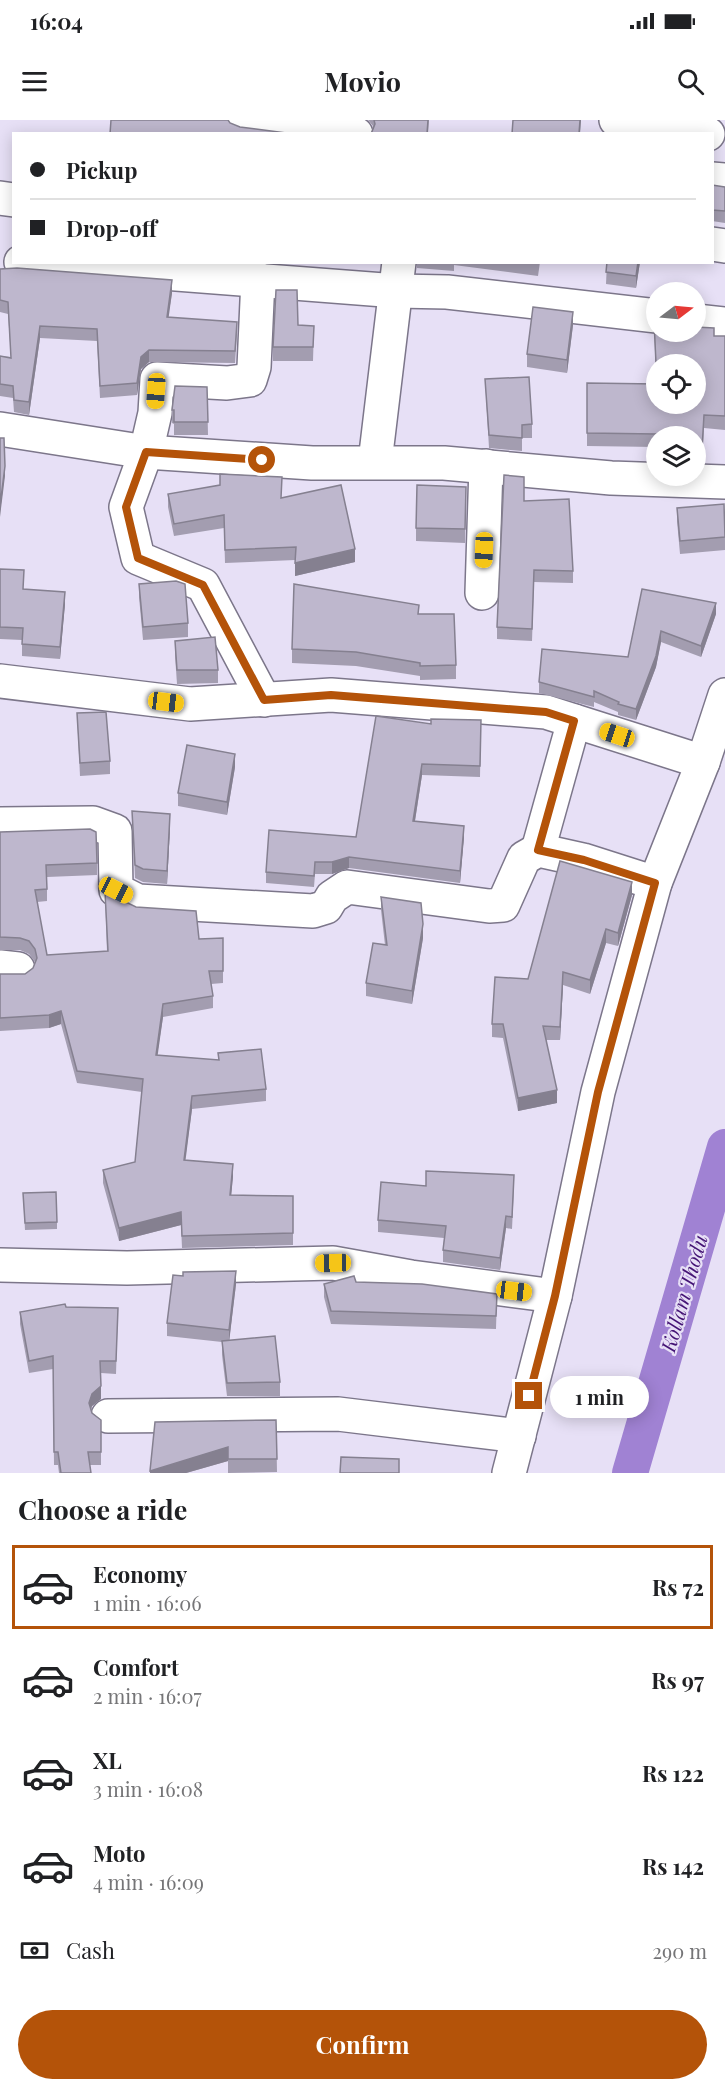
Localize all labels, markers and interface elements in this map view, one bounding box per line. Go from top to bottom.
text: 16:04 [30,6,83,36]
text: Movio [324,63,401,99]
icon: menu [18,65,51,98]
icon: search [674,65,707,98]
text: Pickup [66,155,137,185]
text: Drop-off [66,213,157,243]
north arrow [646,282,706,342]
map controls [646,282,706,486]
button: locate [646,354,706,414]
car [146,372,166,410]
button: layers [646,426,706,486]
route start [248,446,275,473]
car [474,532,494,568]
car [147,691,185,713]
car [597,721,637,749]
car [96,874,136,906]
water label: Kollam Thodu [653,1231,713,1356]
car [315,1254,351,1272]
car [495,1280,533,1302]
callout: 1 min [550,1375,649,1417]
route end [515,1382,542,1409]
text: 1 min [575,1383,624,1410]
text: Choose a ride [18,1491,187,1527]
text: Economy [93,1559,187,1589]
icon: car [21,1560,75,1614]
text: Rs 72 [652,1572,704,1602]
text: 1 min · 16:06 [93,1589,202,1616]
text: Comfort [93,1652,179,1682]
icon: car [21,1653,75,1707]
text: Rs 97 [651,1665,704,1695]
text: 2 min · 16:07 [93,1682,202,1709]
text: XL [93,1745,122,1775]
icon: car [21,1746,75,1800]
text: Rs 122 [642,1758,704,1788]
text: 3 min · 16:08 [93,1775,203,1802]
text: Moto [93,1838,146,1868]
icon: car [21,1839,75,1893]
text: Rs 142 [642,1851,704,1881]
text: 4 min · 16:09 [93,1868,204,1895]
icon: cash [18,1934,51,1967]
text: Cash [66,1935,115,1965]
text: 290 m [653,1937,707,1964]
button: Confirm [18,2010,707,2079]

